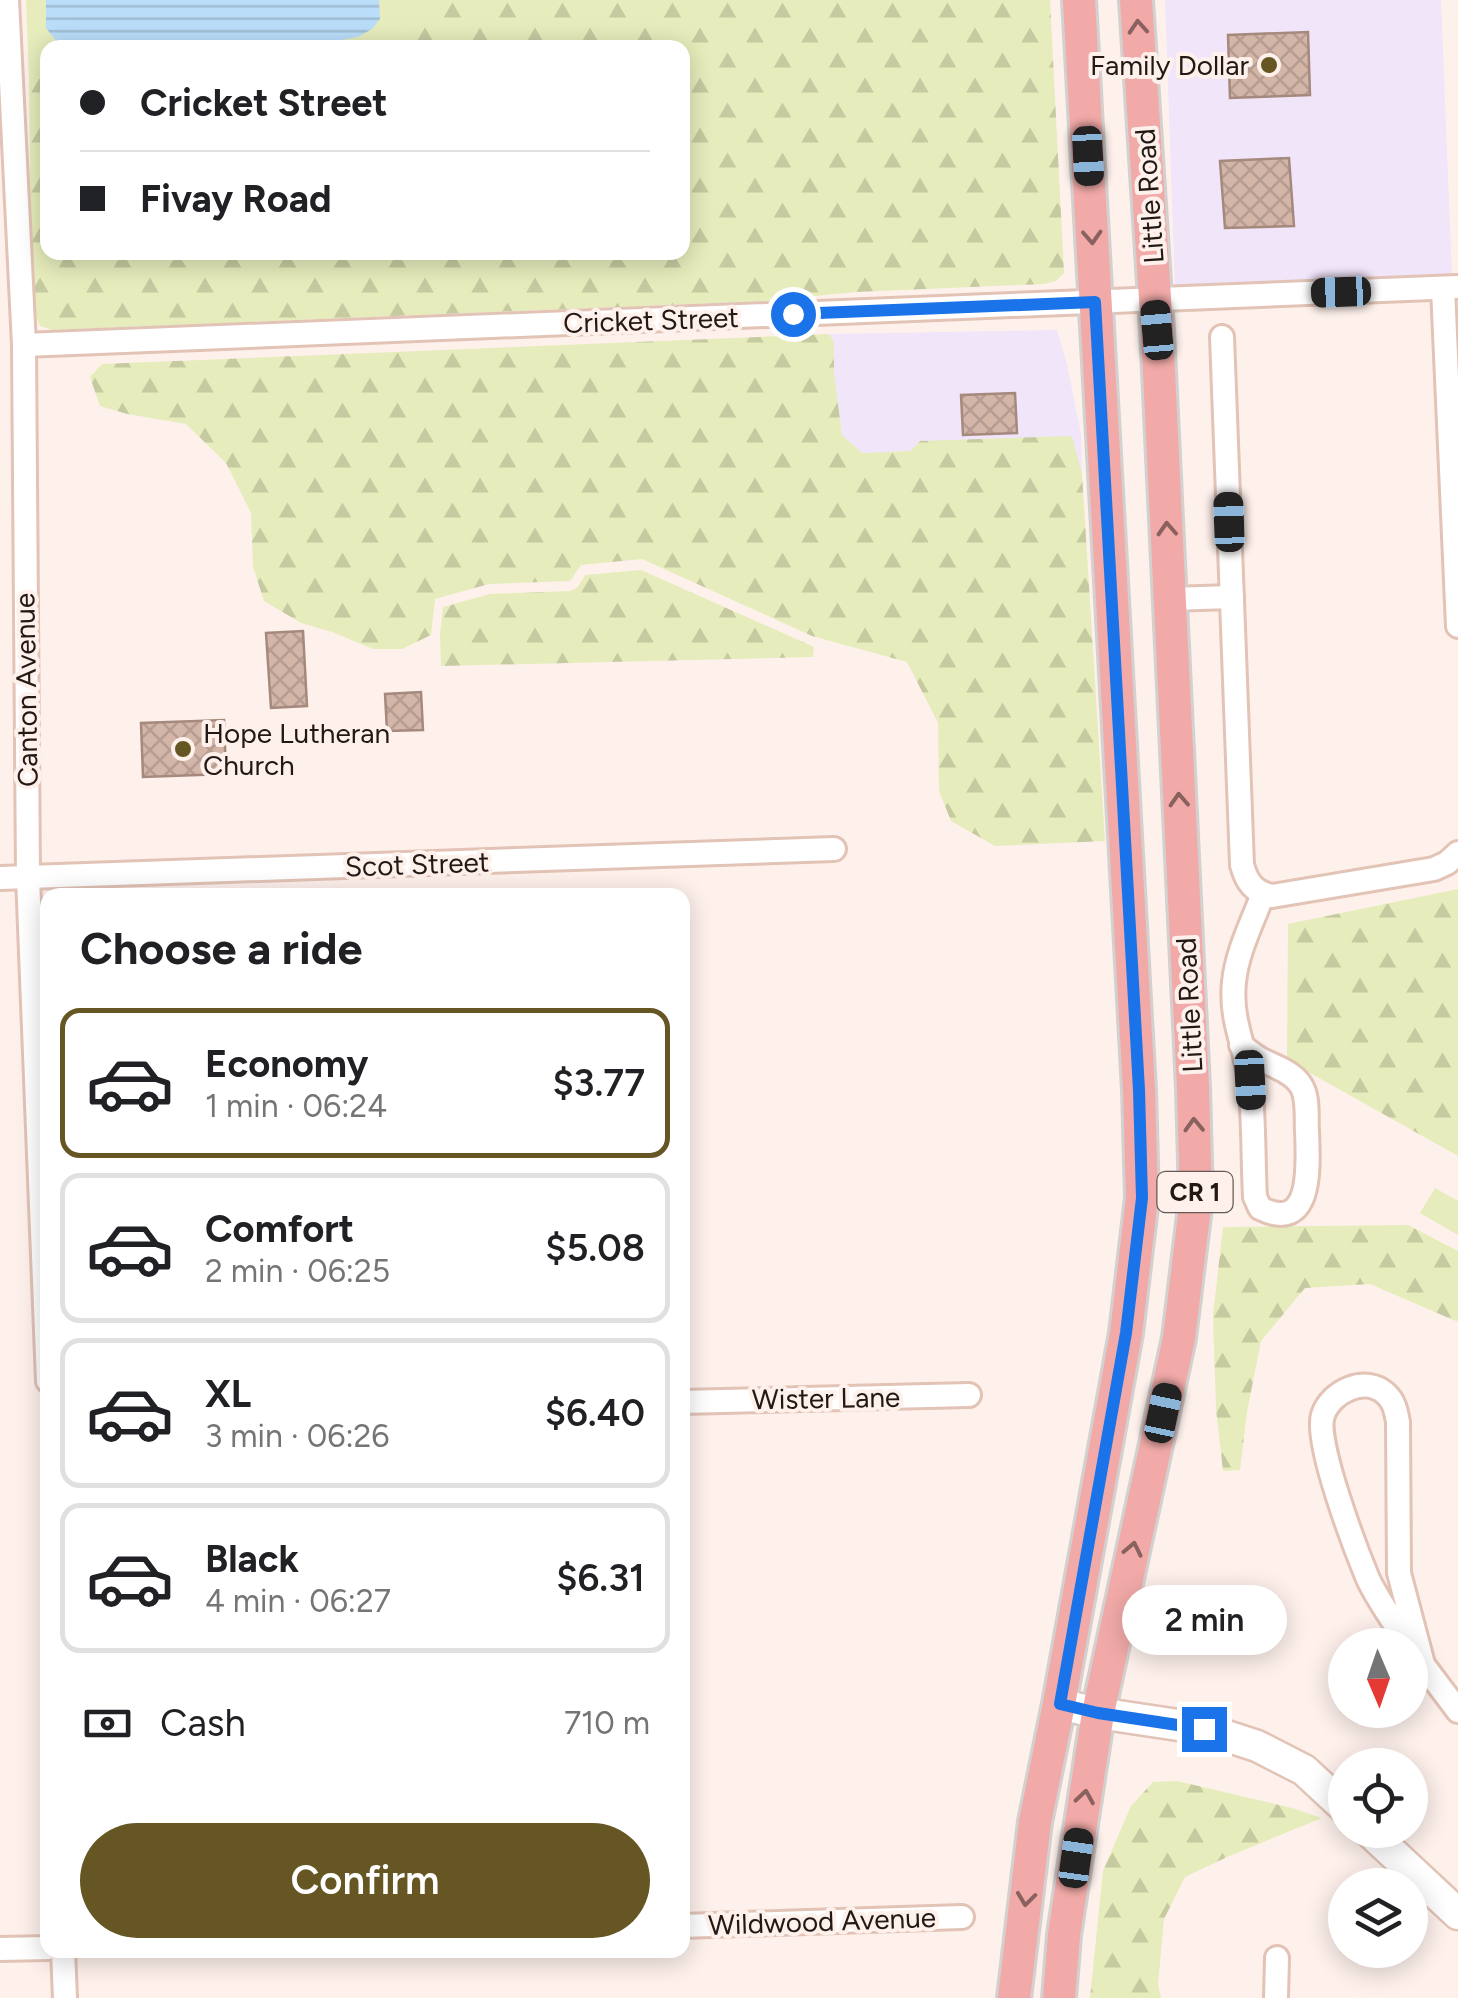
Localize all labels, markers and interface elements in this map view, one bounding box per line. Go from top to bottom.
one-way arrow [1128,18,1149,34]
place label: Family Dollar [1090,48,1250,82]
marker: Family Dollar [1258,54,1280,76]
text: Cricket Street [140,80,388,126]
car [1071,125,1105,187]
street label: Little Road [1127,127,1171,265]
text: Fivay Road [140,176,332,222]
one-way arrow [1081,230,1102,246]
car [1310,276,1372,308]
route start [771,292,816,337]
car [1139,299,1175,361]
street label: Cricket Street [563,300,739,340]
car [1213,491,1245,553]
one-way arrow [1156,521,1177,537]
street label: Canton Avenue [7,593,45,787]
place label: Hope Lutheran Church [203,716,390,782]
marker: Hope Lutheran Church [172,738,194,760]
one-way arrow [1169,792,1190,808]
street label: Scot Street [344,844,490,884]
text: Choose a ride [80,921,362,975]
street label: Little Road [1168,937,1210,1073]
icon: car [85,1038,175,1128]
text: Economy [205,1041,368,1087]
car [1233,1049,1267,1111]
text: $3.77 [552,1060,645,1106]
text: 1 min · 06:24 [205,1087,387,1125]
one-way arrow [1183,1117,1204,1133]
road number: CR 1 [1158,1172,1232,1212]
icon: car [85,1203,175,1293]
text: Comfort [205,1206,354,1252]
text: $5.08 [545,1225,645,1271]
text: 2 min · 06:25 [205,1252,390,1290]
icon: car [85,1368,175,1458]
text: XL [205,1371,251,1417]
street label: Wister Lane [752,1380,900,1416]
car [1142,1381,1184,1445]
text: $6.40 [545,1390,645,1436]
text: 3 min · 06:26 [205,1417,389,1455]
icon: car [85,1533,175,1623]
text: Black [205,1536,299,1582]
one-way arrow [1122,1541,1143,1558]
text: $6.31 [556,1555,645,1601]
text: 4 min · 06:27 [205,1582,391,1620]
callout: 2 min [1122,1584,1286,1654]
text: 2 min [1165,1601,1244,1639]
north arrow [1328,1628,1428,1728]
map controls [1328,1628,1428,1968]
icon: cash [80,1696,135,1751]
text: Cash [160,1700,246,1746]
text: 710 m [564,1704,650,1742]
route end [1182,1707,1227,1752]
button: locate [1328,1748,1428,1848]
one-way arrow [1074,1789,1095,1806]
button: Confirm [80,1823,650,1938]
car [1057,1826,1095,1890]
button: layers [1328,1868,1428,1968]
one-way arrow [1016,1891,1037,1907]
street label: Wildwood Avenue [707,1900,937,1942]

